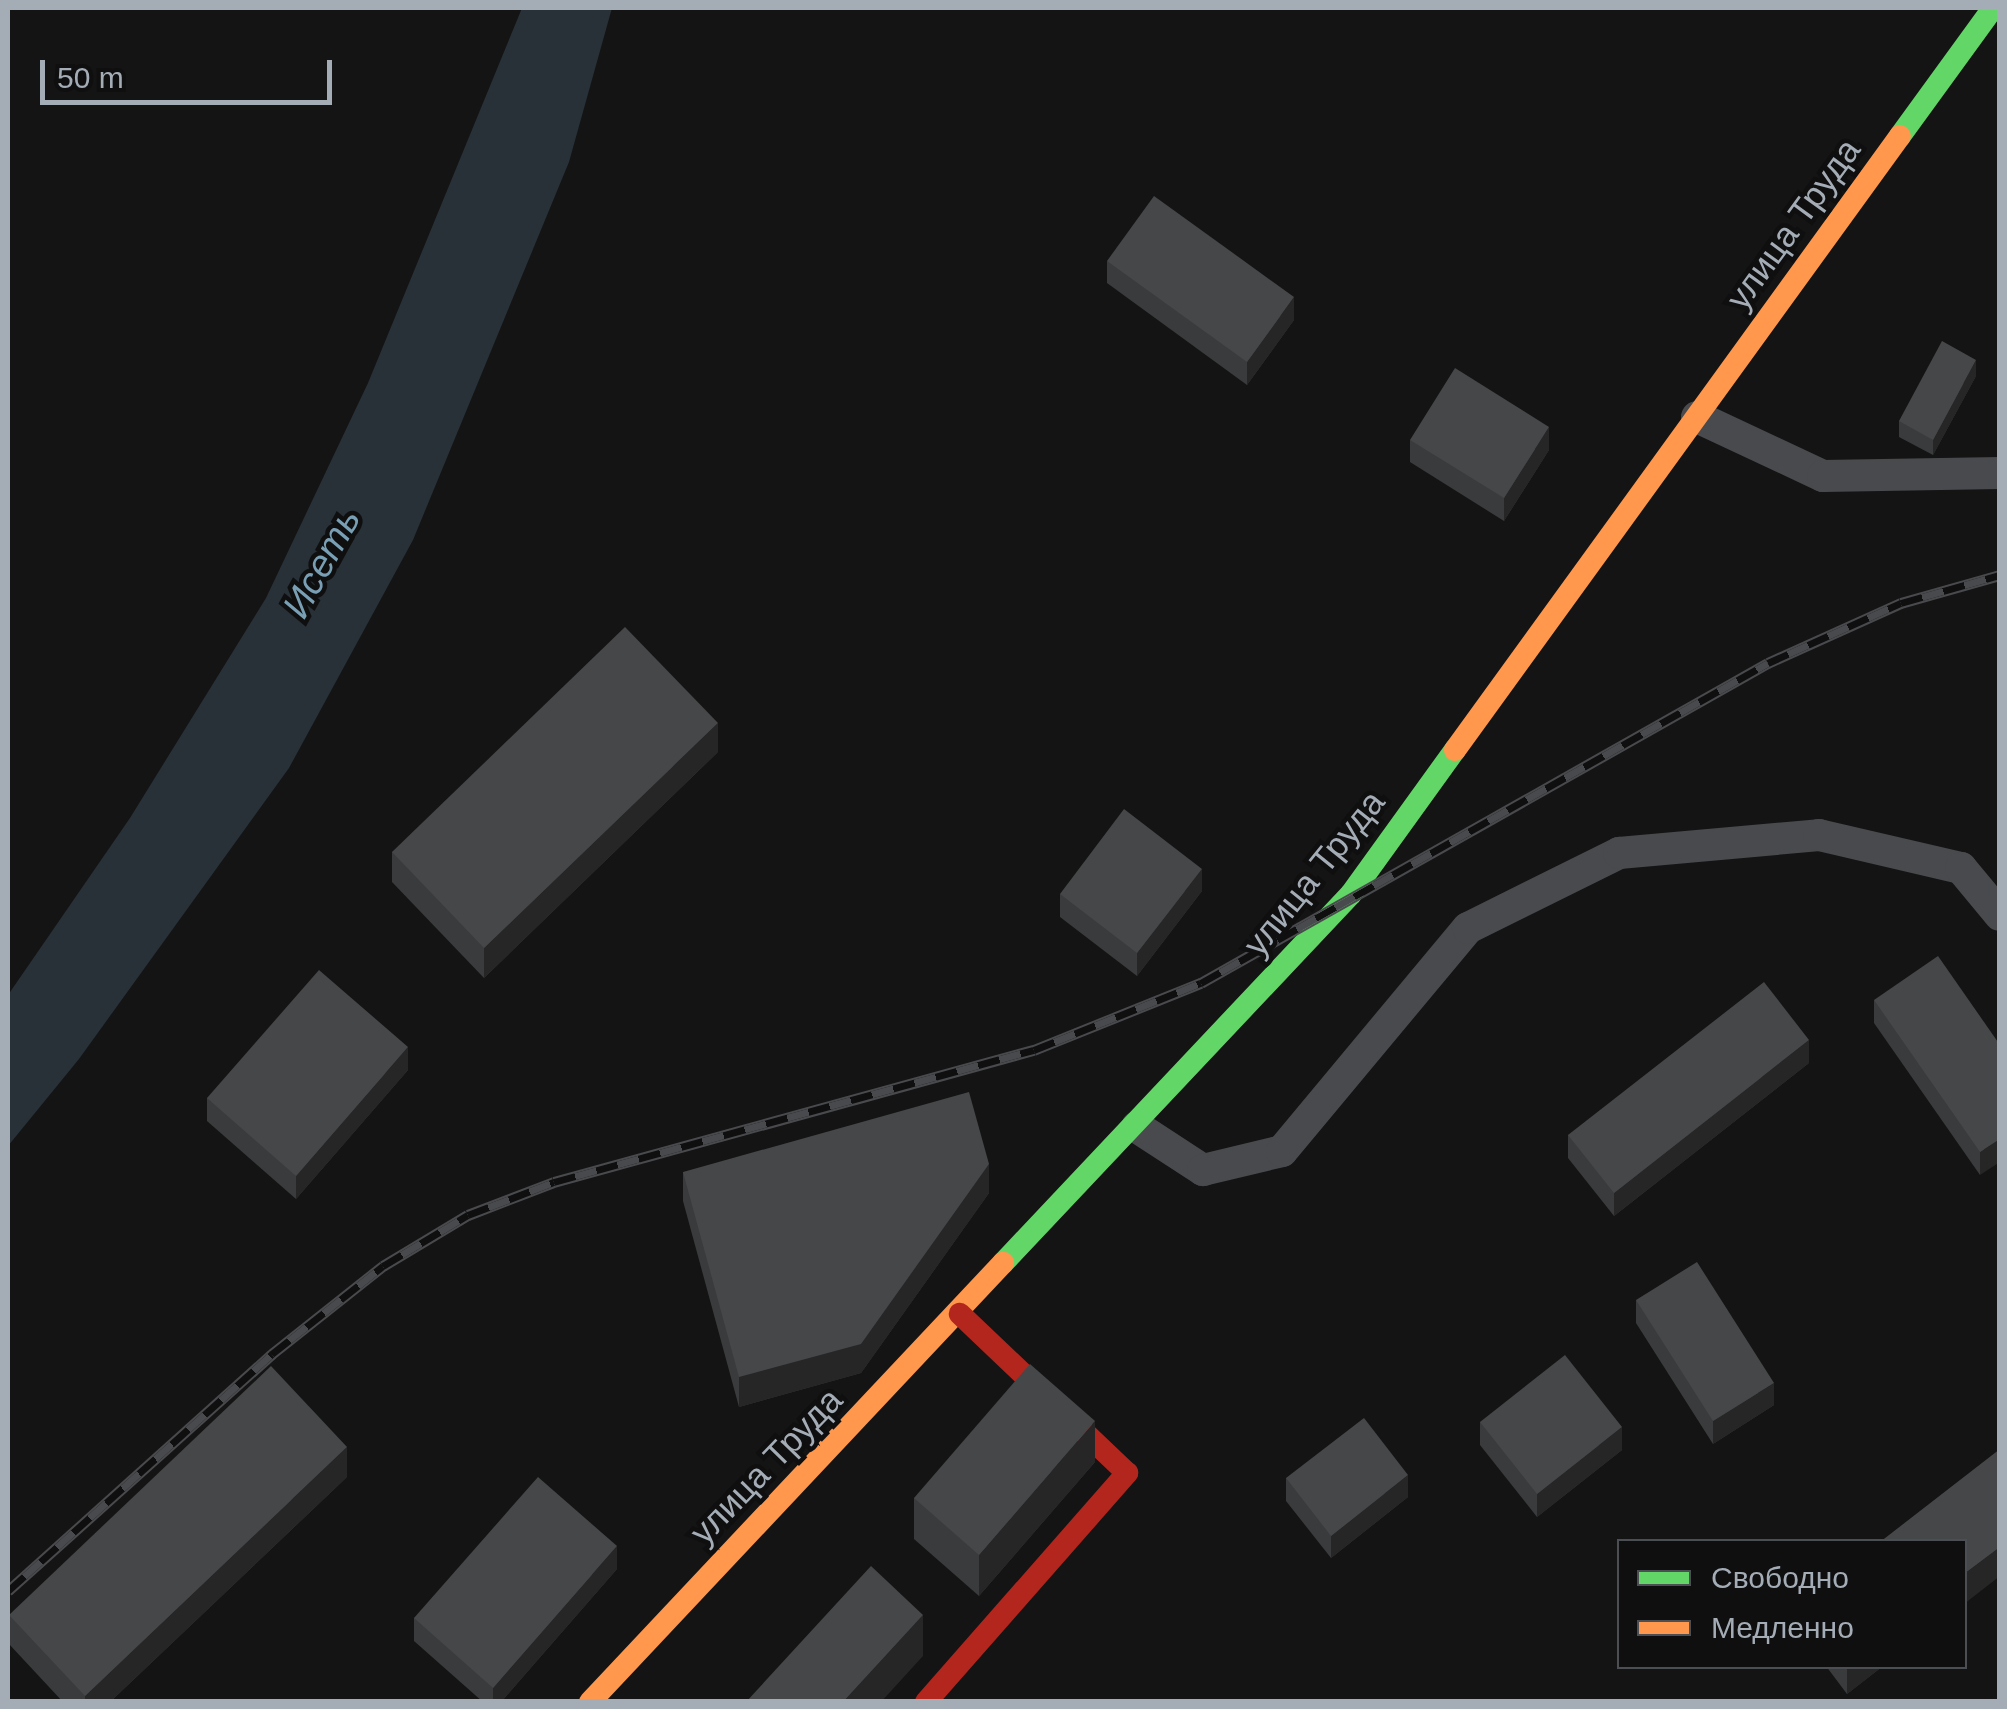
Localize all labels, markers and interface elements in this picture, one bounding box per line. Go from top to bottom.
scale bar [45,40,338,102]
text: 50 m [57,61,124,94]
street label: улица Труда [1717,130,1869,318]
water label: Исеть [273,500,371,626]
street label: улица Труда [1235,782,1393,964]
street label: улица Труда [681,1379,851,1553]
legend [1617,1539,1967,1669]
text: Свободно [1711,1561,1849,1594]
text: Медленно [1711,1611,1854,1644]

